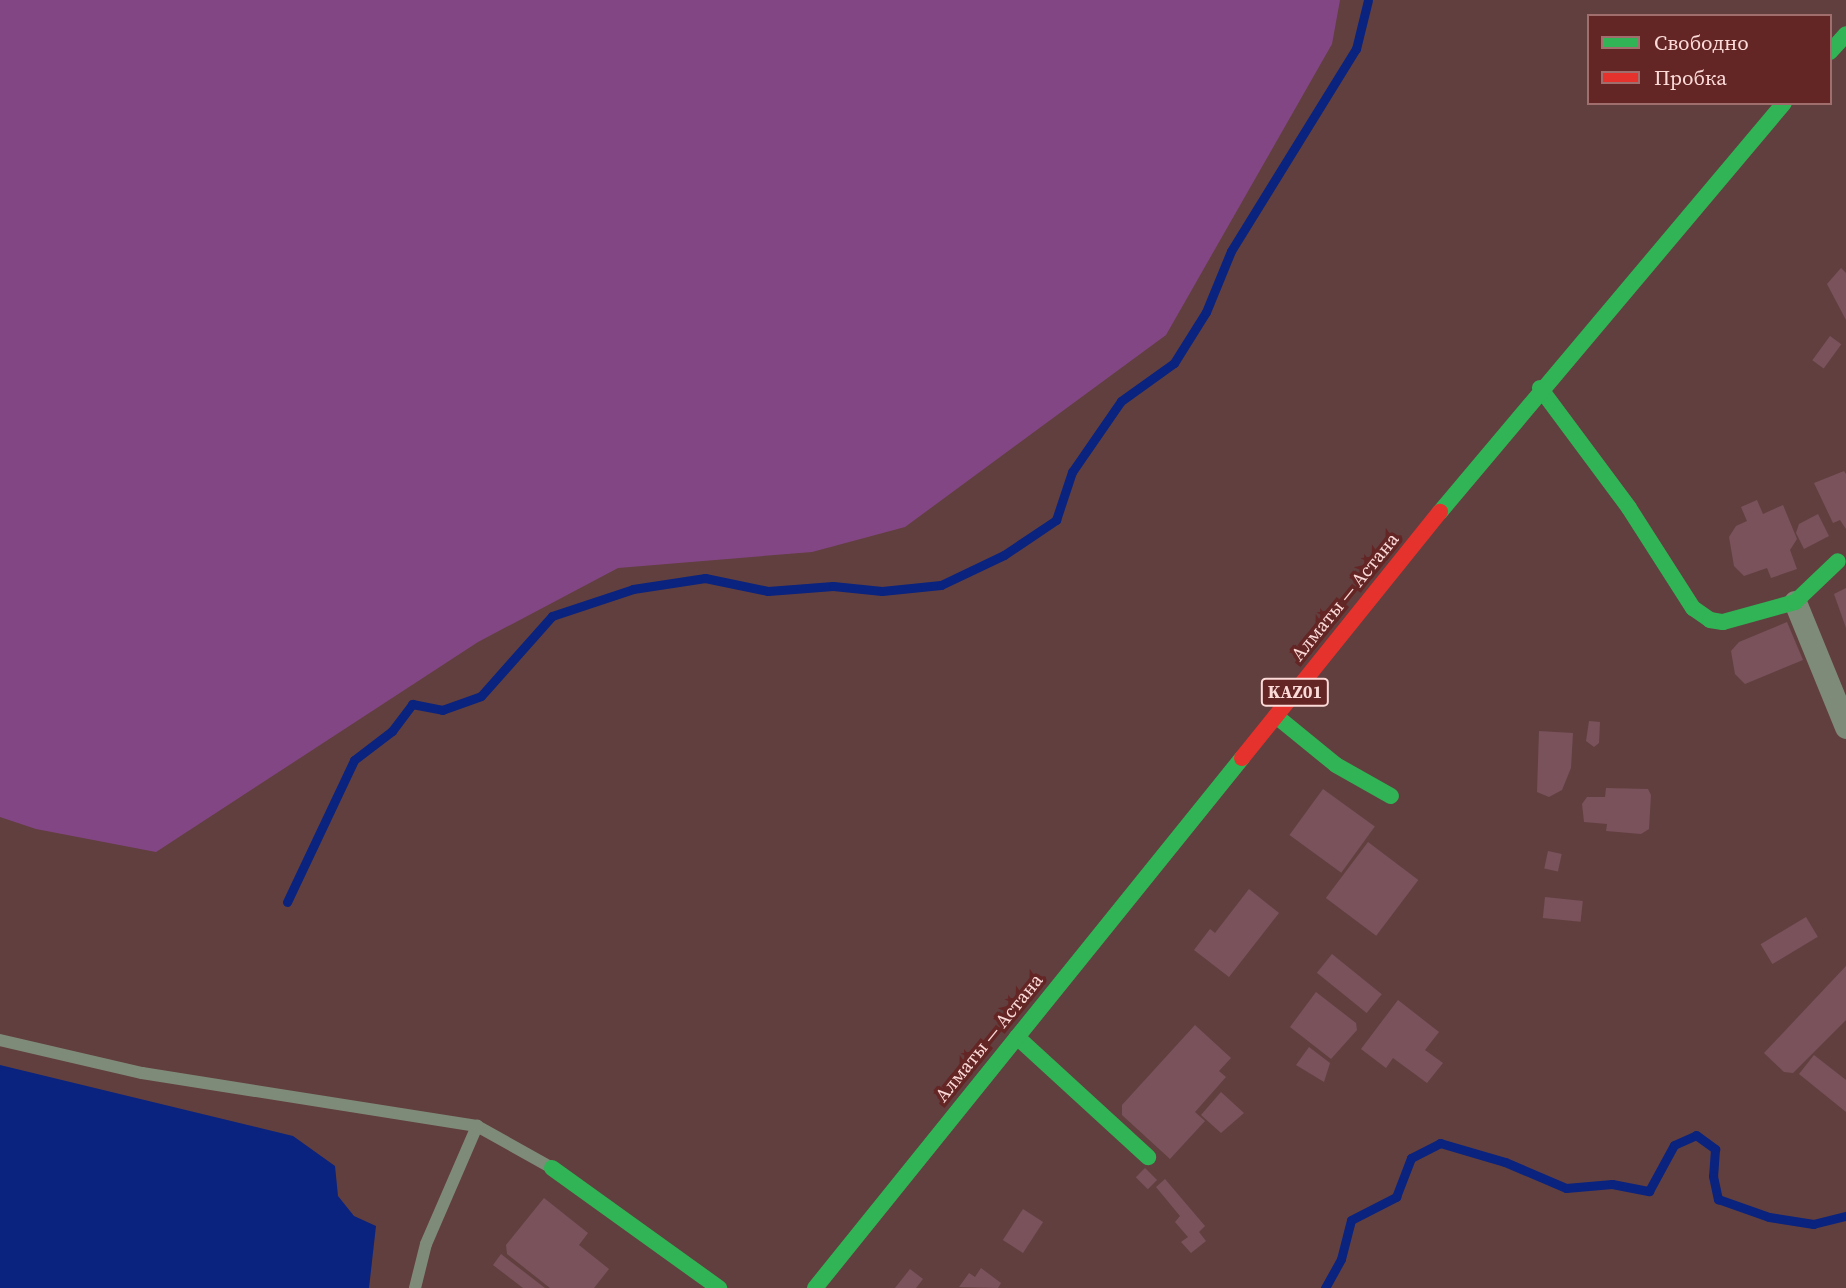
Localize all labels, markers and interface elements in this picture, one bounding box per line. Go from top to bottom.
legend [1587,14,1832,105]
text: Свободно [1654,28,1749,57]
text: Пробка [1654,63,1727,92]
street label: Алматы — Астана [1286,528,1404,666]
road number: KАZ01 [1260,678,1330,706]
street label: Алматы — Астана [930,969,1048,1107]

